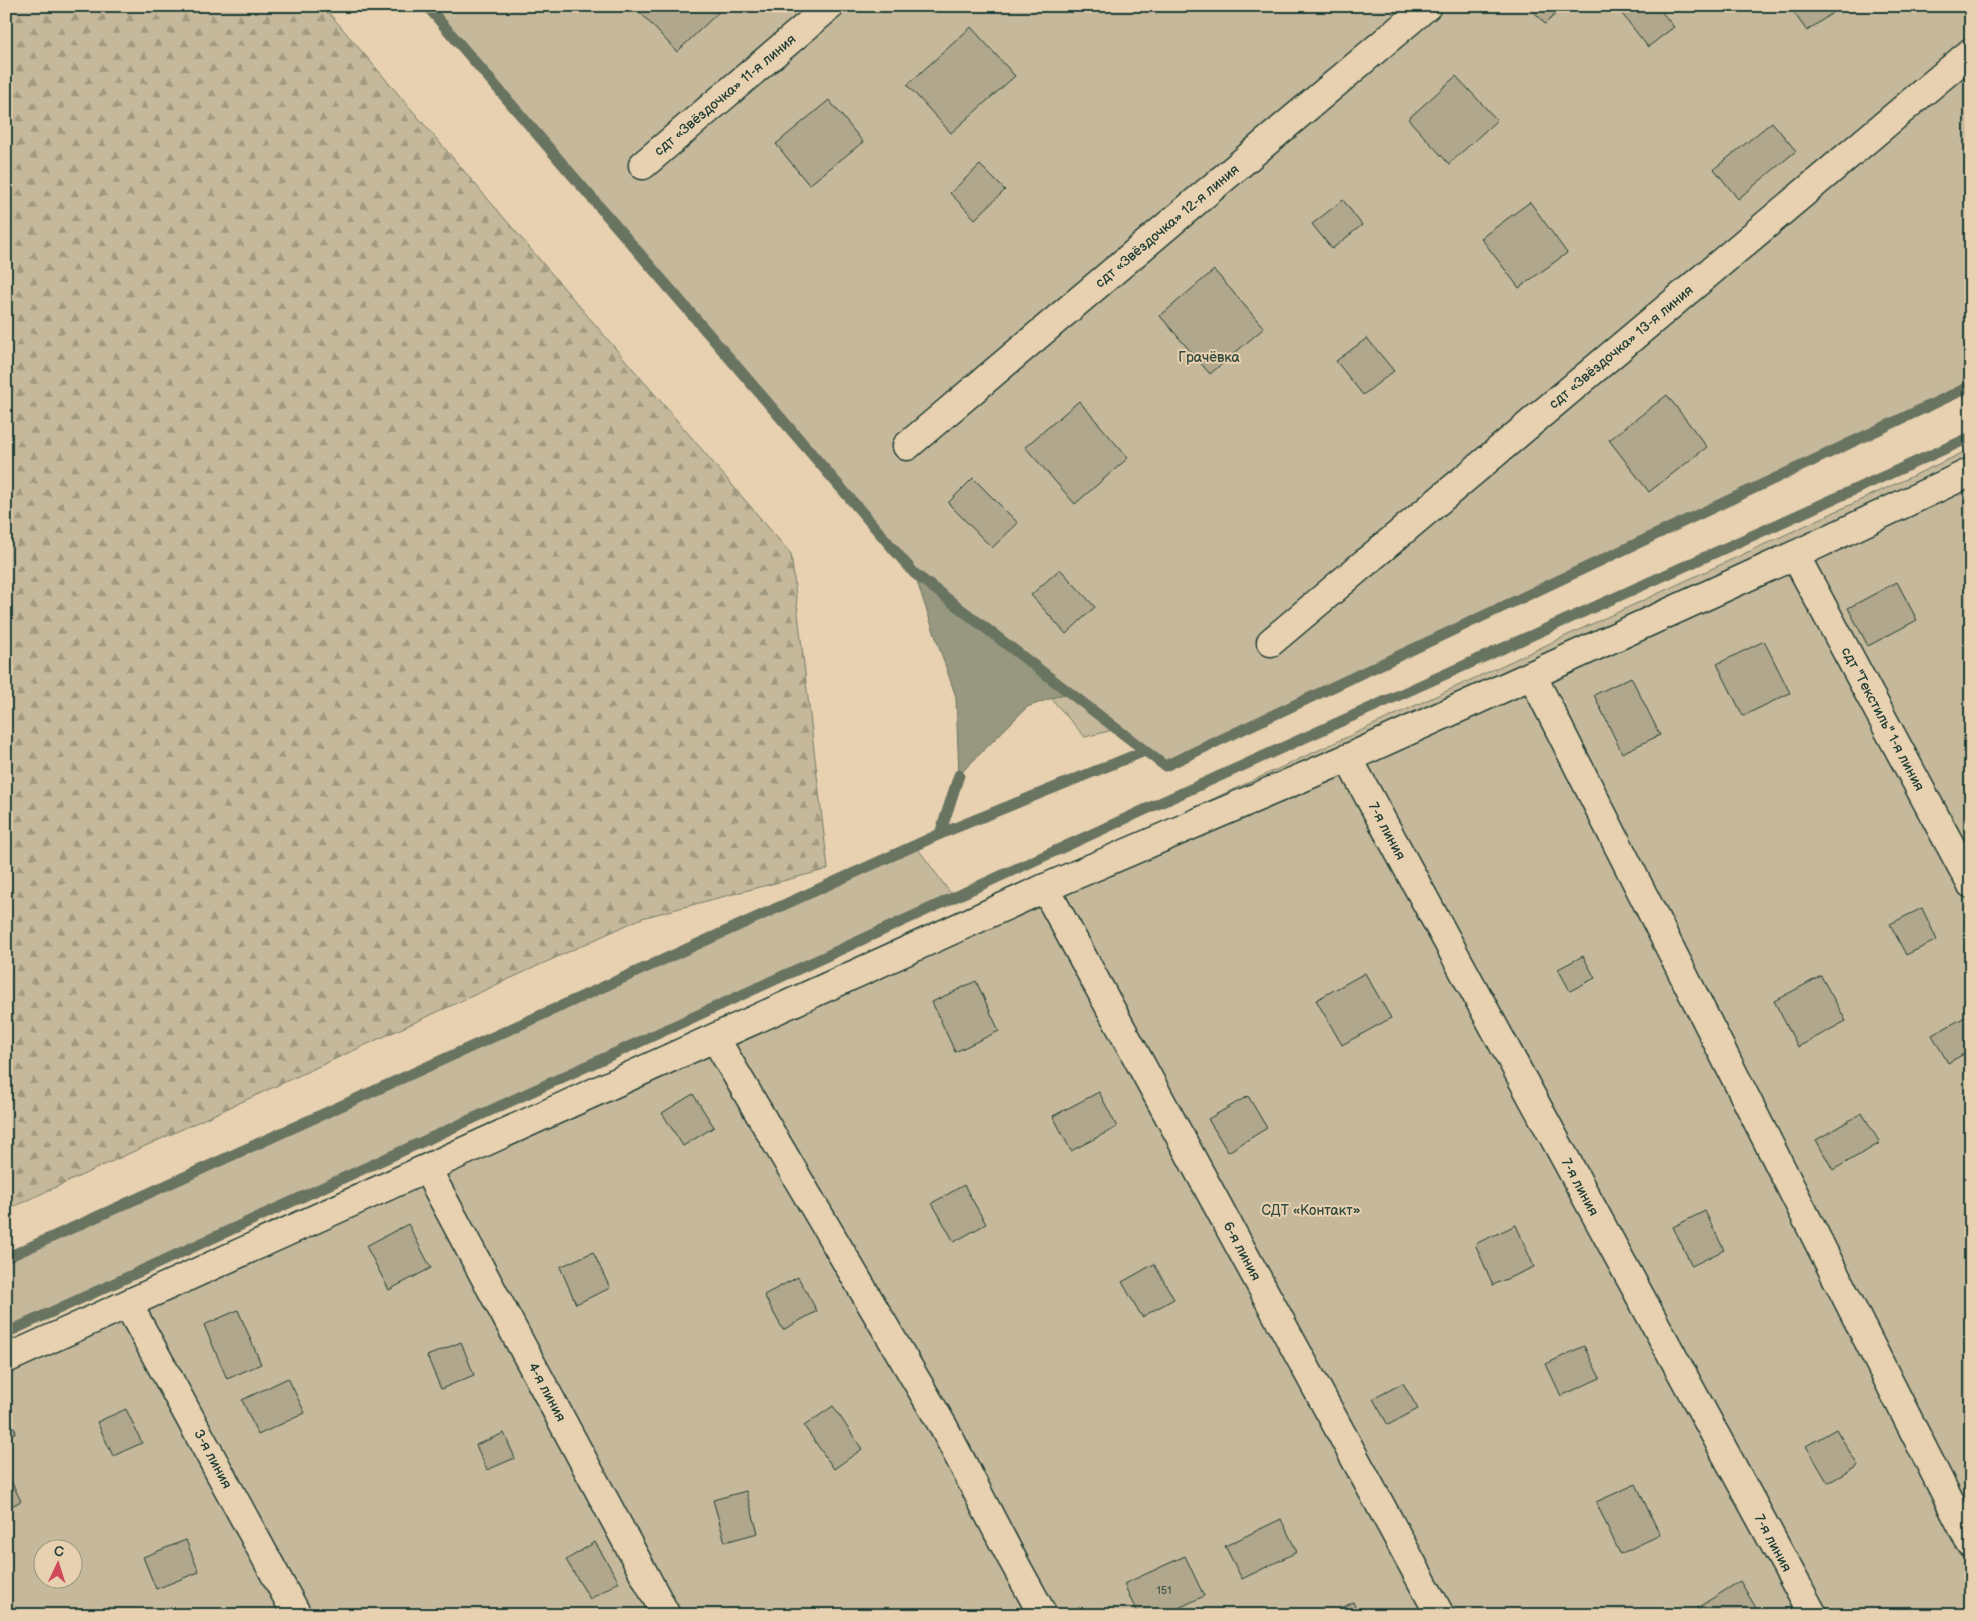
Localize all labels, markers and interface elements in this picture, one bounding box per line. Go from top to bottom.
street label: сдт «Звёздочка» 11-я линия [651,31,800,159]
street label: сдт «Звёздочка» 12-я линия [1092,161,1243,291]
street label: сдт «Звёздочка» 13-я линия [1545,281,1697,412]
park label: Грачёвка [1178,349,1241,366]
street label: сдт "Текстиль" 1-я линия [1838,644,1928,794]
street label: 7-я линия [1365,799,1409,863]
street label: 7-я линия [1558,1155,1602,1219]
park label: СДТ «Контакт» [1261,1202,1361,1219]
street label: 6-я линия [1219,1219,1265,1284]
street label: 4-я линия [524,1360,570,1425]
street label: 3-я линия [190,1427,236,1492]
street label: 7-я линия [1751,1511,1795,1575]
north arrow [32,1538,82,1588]
text: С [53,1543,65,1560]
house number: 151 [1157,1584,1171,1597]

